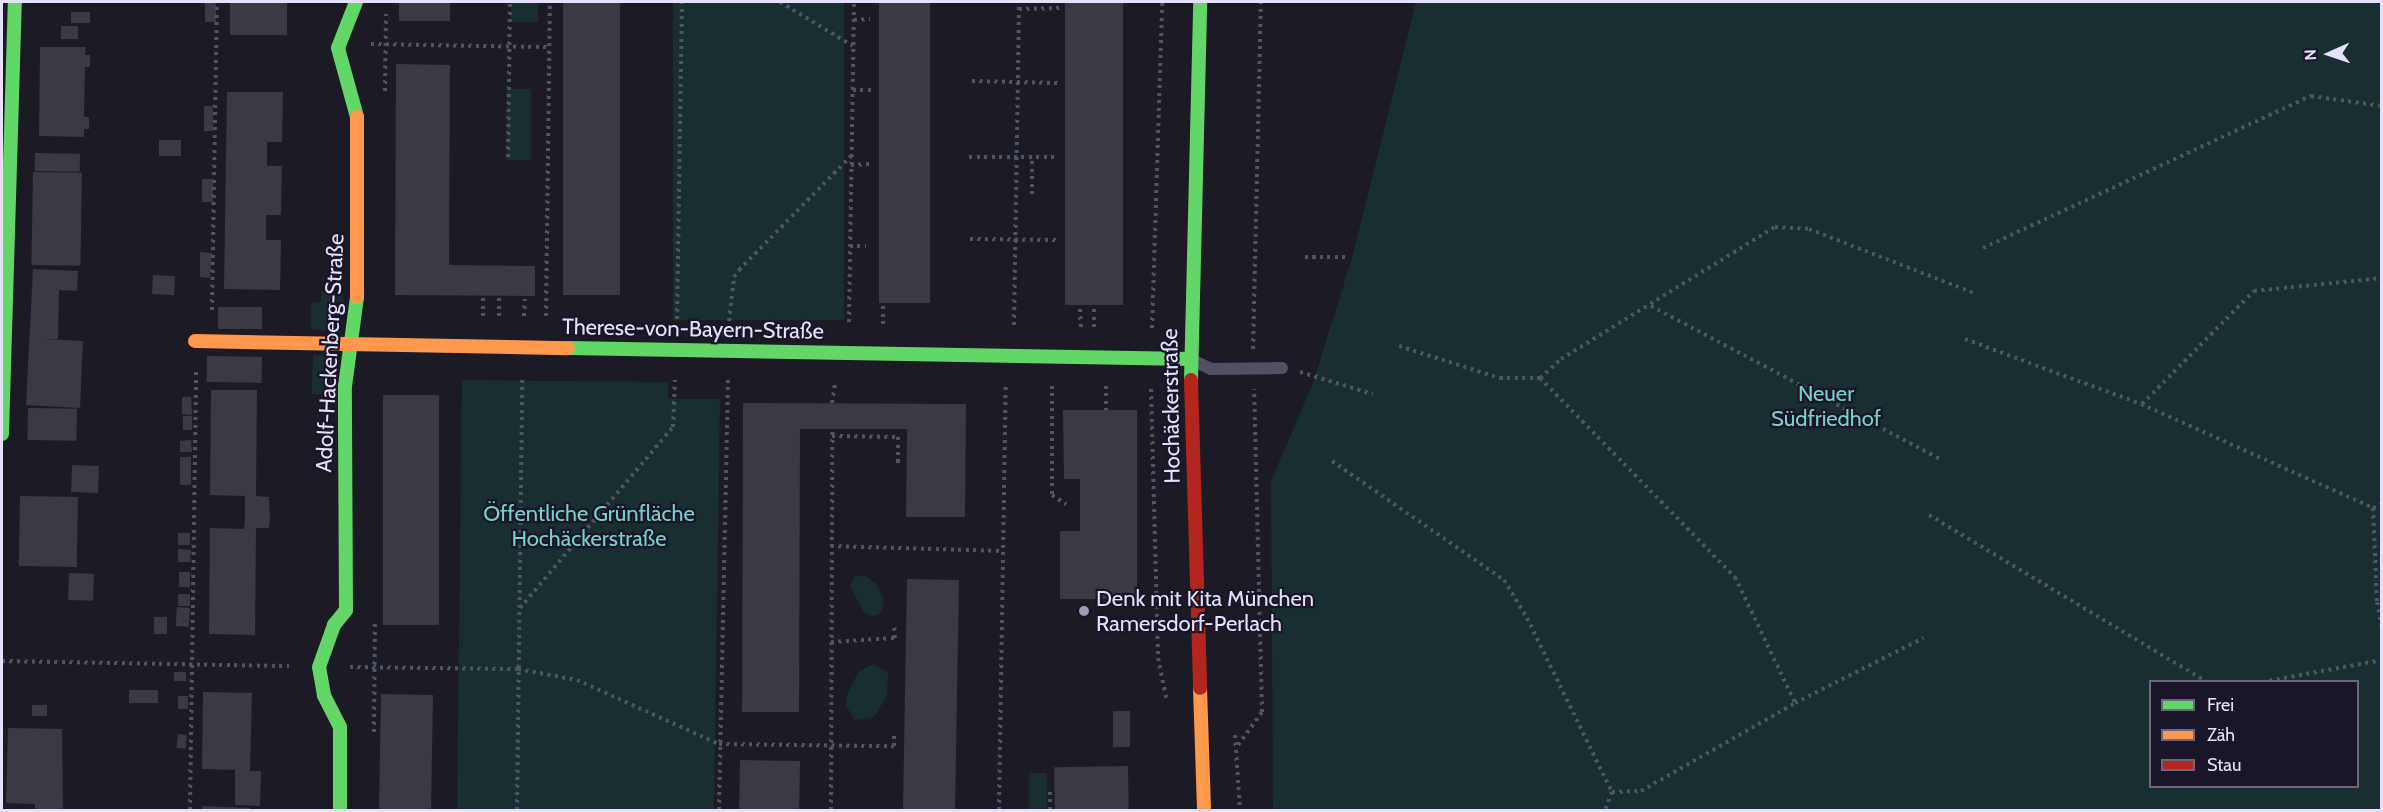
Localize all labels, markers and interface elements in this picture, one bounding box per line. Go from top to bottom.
north arrow [2299,24,2359,84]
text: N [2301,49,2320,61]
street label: Adolf-Hackenberg-Straße [311,233,349,473]
street label: Therese-von-Bayern-Straße [562,314,824,344]
street label: Hochäckerstraße [1156,328,1186,484]
park label: Neuer Südfriedhof [1771,380,1881,432]
park label: Öffentliche Grünfläche Hochäckerstraße [483,500,695,552]
place label: Denk mit Kita München Ramersdorf-Perlach [1096,585,1314,636]
marker: Denk mit Kita München Ramersdorf-Perlach [1077,604,1091,618]
legend [2149,680,2359,788]
text: Frei [2207,694,2234,716]
text: Zäh [2207,724,2235,746]
text: Stau [2207,754,2241,776]

